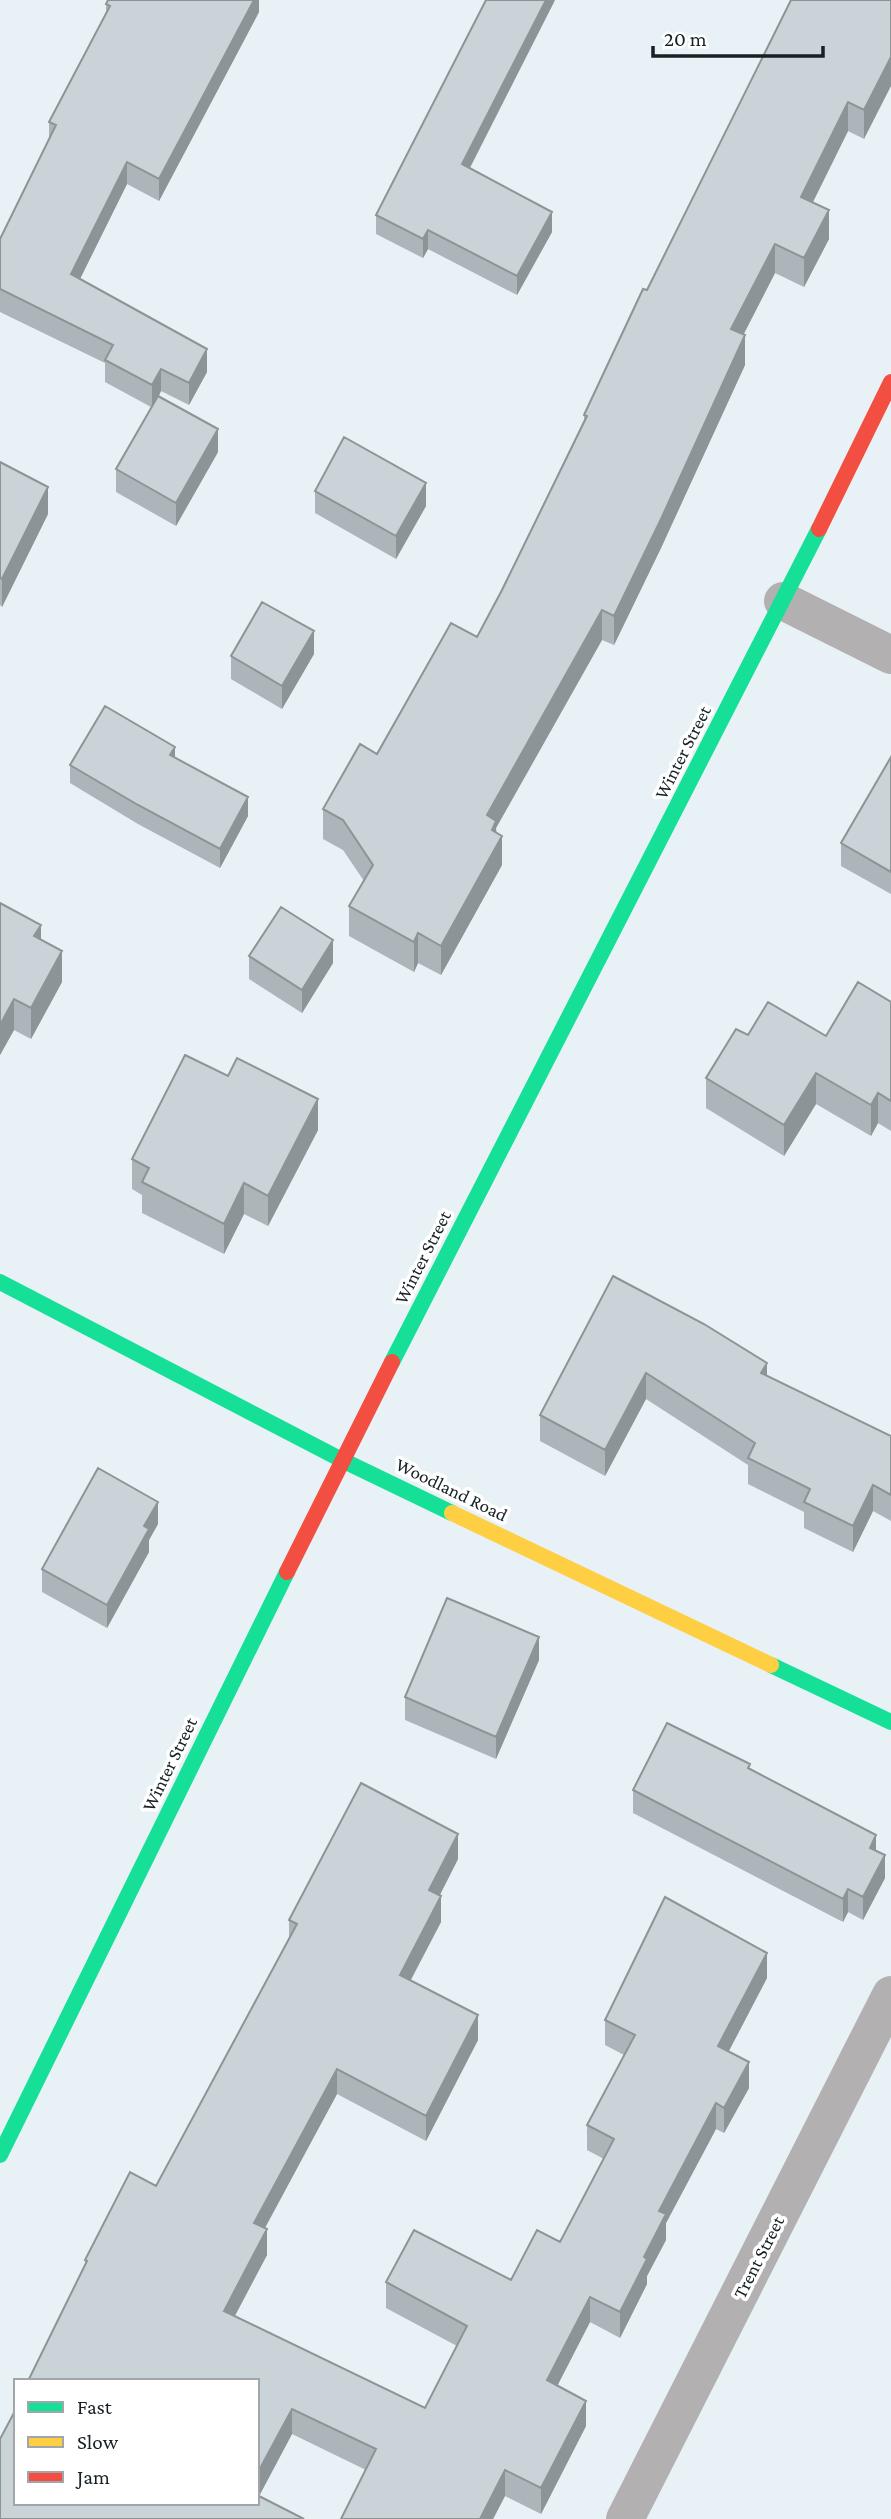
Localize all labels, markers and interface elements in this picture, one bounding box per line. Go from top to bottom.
scale bar [653,14,823,58]
text: 20 m [664,27,707,51]
street label: Winter Street [650,702,715,802]
street label: Winter Street [390,1207,455,1307]
street label: Woodland Road [393,1453,511,1526]
street label: Winter Street [138,1713,201,1815]
street label: Trent Street [729,2212,788,2302]
legend [14,2379,259,2505]
text: Fast [77,2395,113,2419]
text: Slow [77,2430,119,2454]
text: Jam [75,2465,110,2489]

